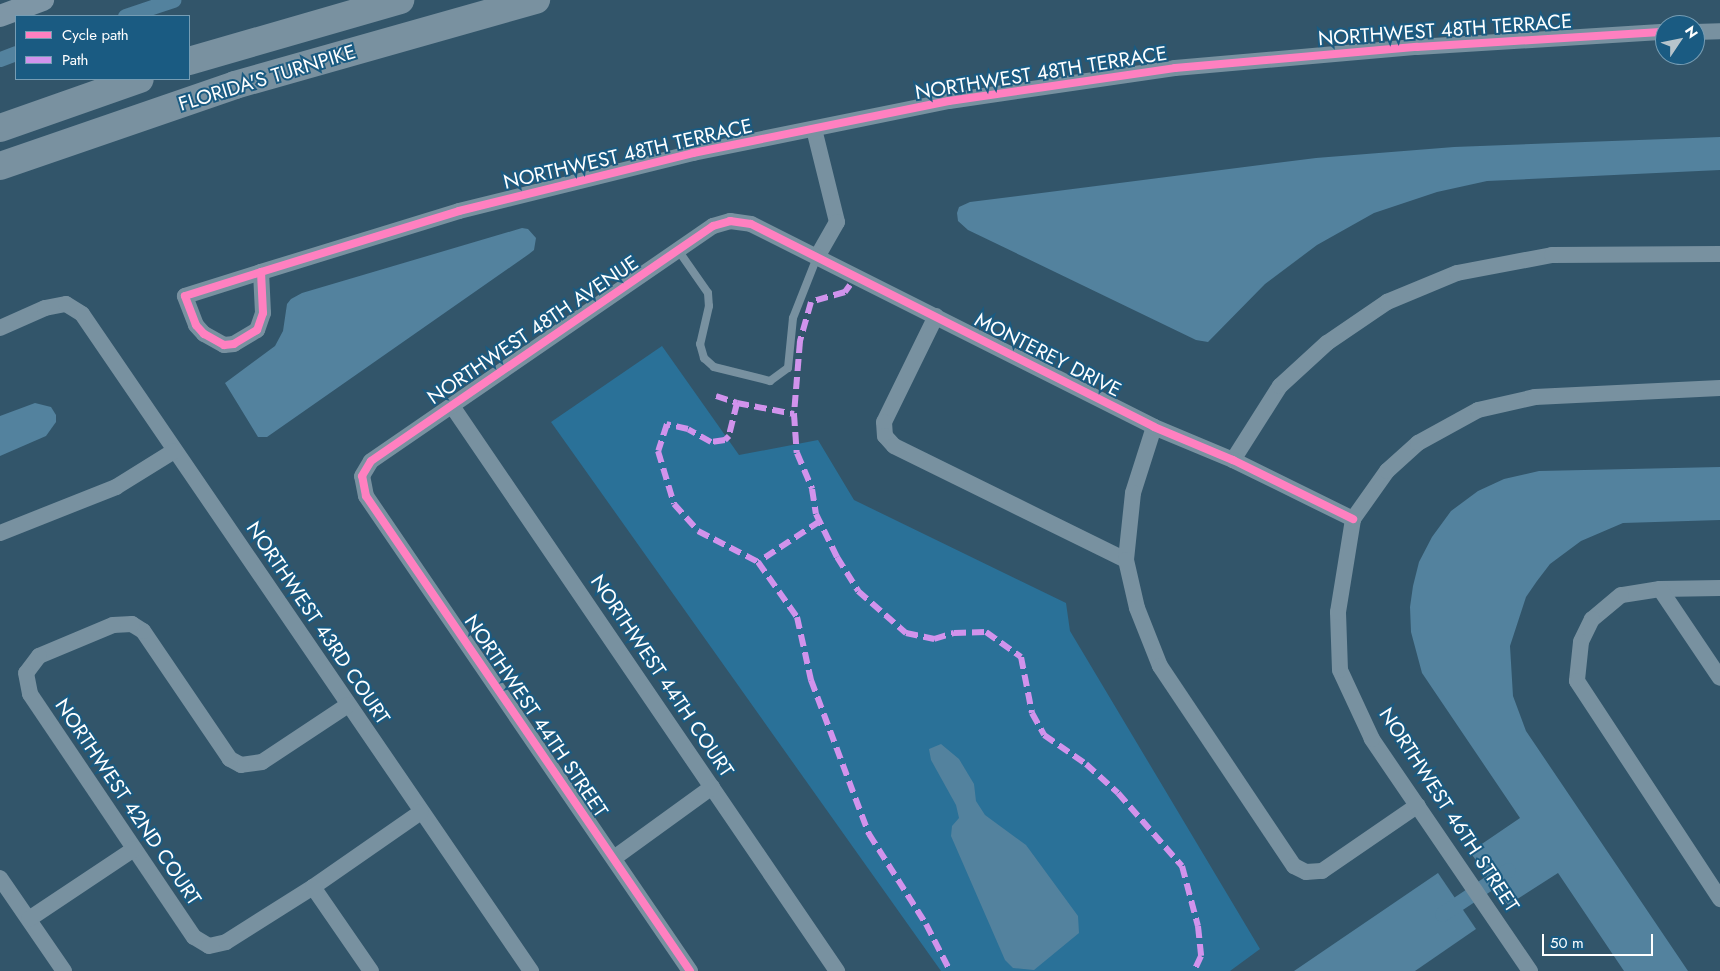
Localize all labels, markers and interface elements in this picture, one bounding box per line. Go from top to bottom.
street label: NORTHWEST 48TH TERRACE [1317,9,1573,51]
legend [15,15,190,80]
north arrow [1655,15,1705,65]
text: N [1680,22,1703,42]
text: Cycle path [62,24,129,46]
street label: FLORIDA'S TURNPIKE [175,40,359,116]
street label: NORTHWEST 48TH TERRACE [913,41,1169,105]
text: Path [62,49,88,71]
street label: NORTHWEST 48TH TERRACE [501,114,755,194]
street label: NORTHWEST 48TH AVENUE [423,250,643,410]
street label: MONTEREY DRIVE [971,308,1125,402]
street label: NORTHWEST 43RD COURT [241,517,395,729]
street label: NORTHWEST 44TH COURT [585,570,739,782]
street label: NORTHWEST 44TH STREET [459,610,613,822]
street label: NORTHWEST 42ND COURT [50,694,206,910]
street label: NORTHWEST 46TH STREET [1374,703,1524,917]
scale bar [1545,924,1656,956]
text: 50 m [1550,932,1584,954]

